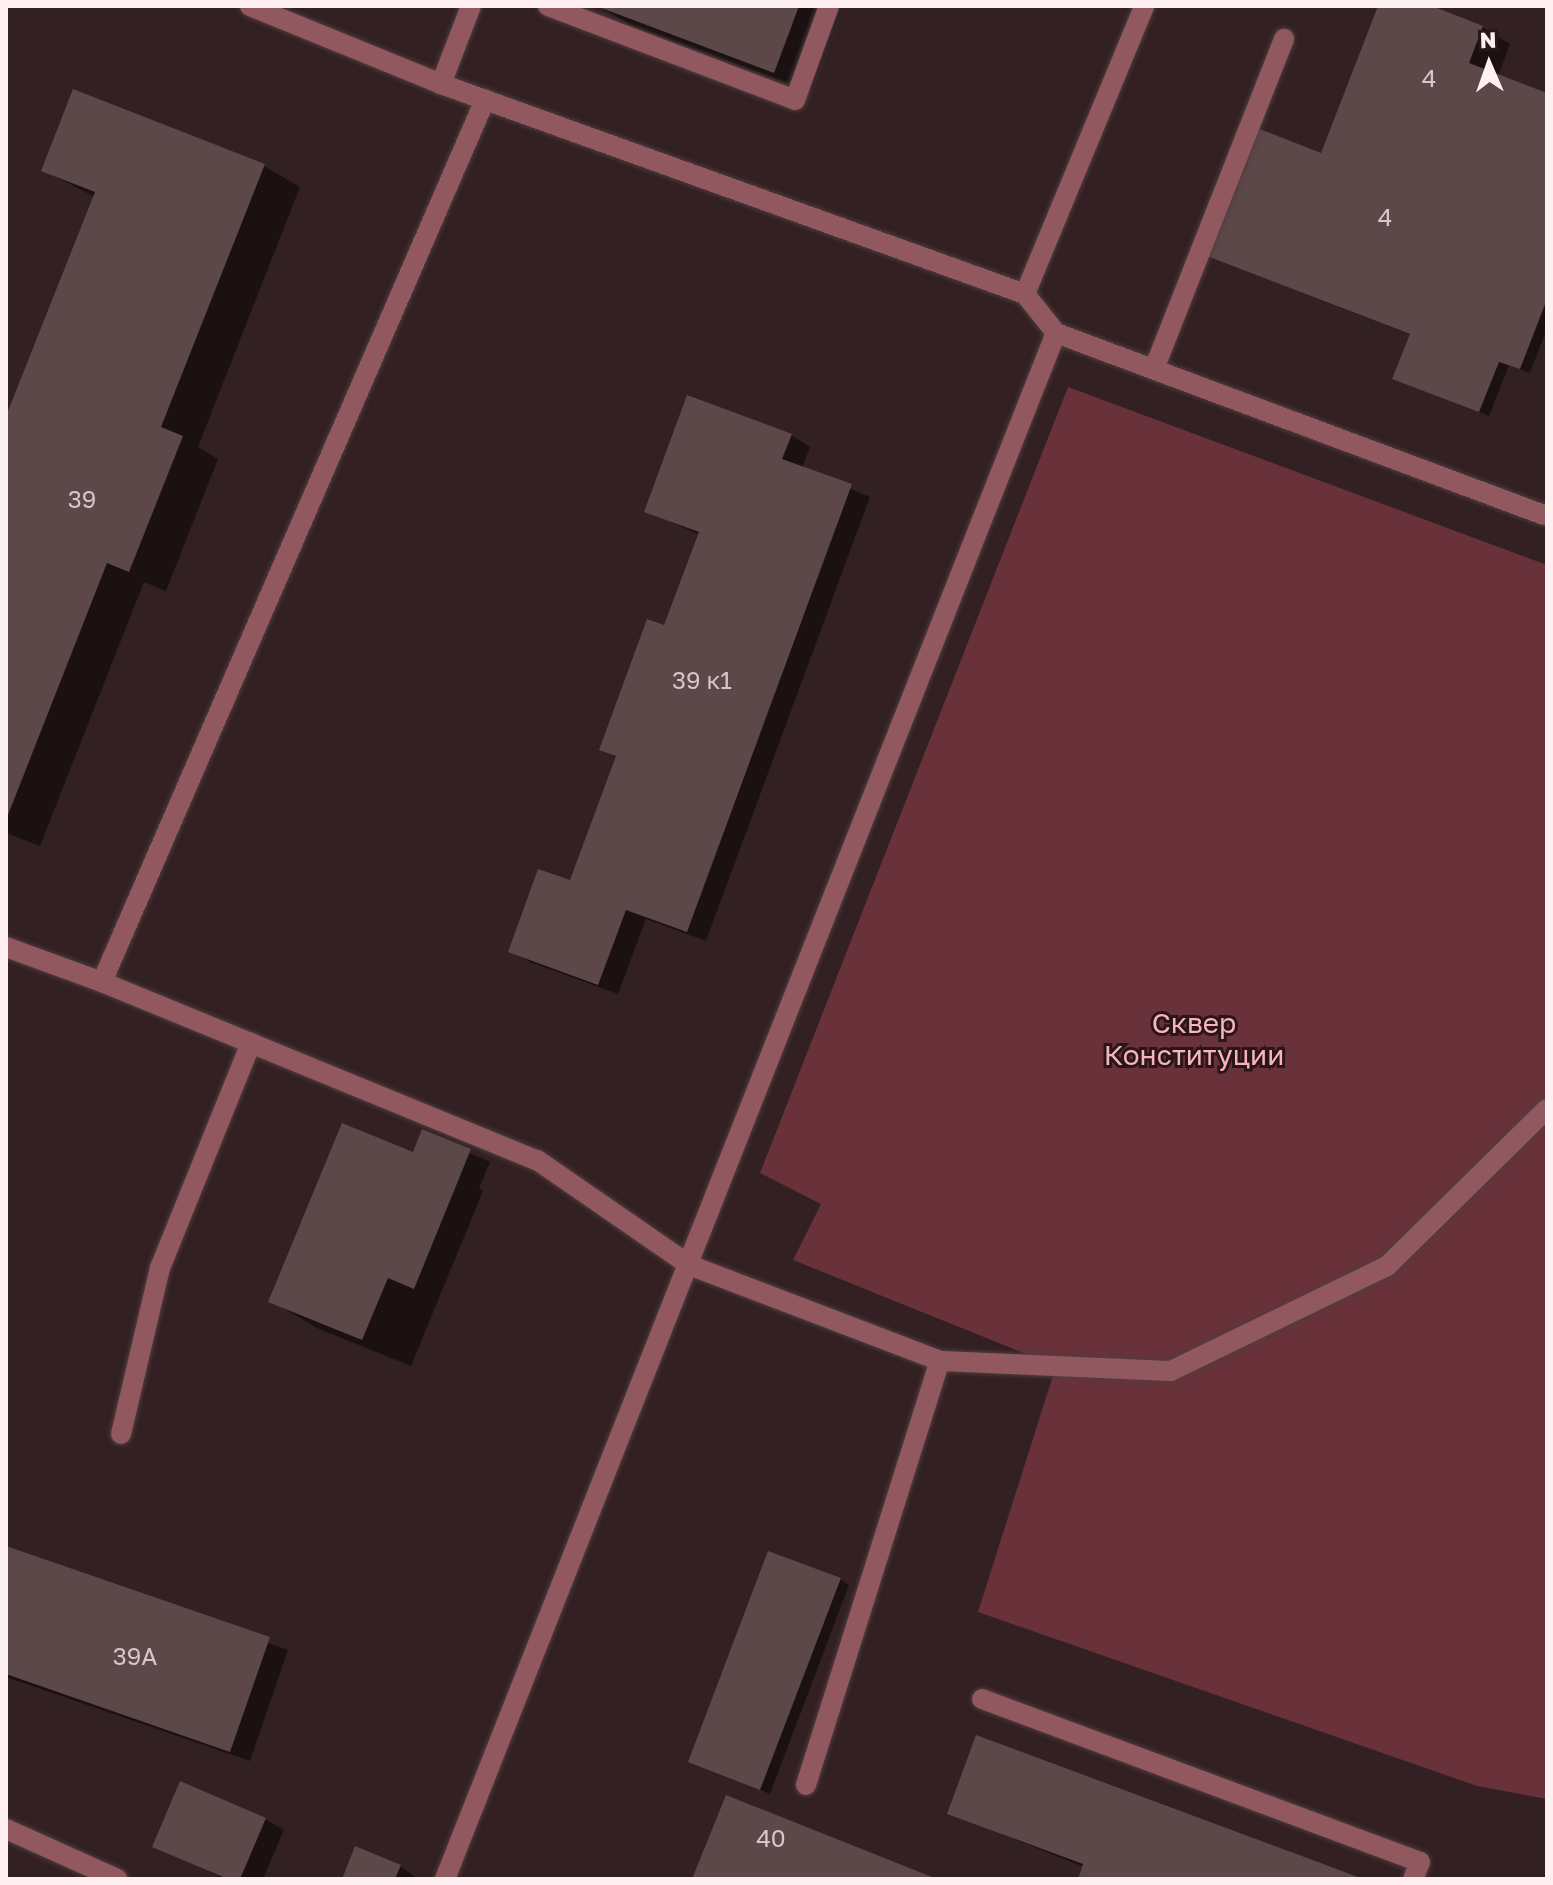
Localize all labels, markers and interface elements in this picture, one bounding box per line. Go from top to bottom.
north arrow [1449,24,1529,104]
text: N [1479,26,1497,53]
house number: 4 [1422,64,1436,92]
house number: 4 [1378,203,1392,231]
house number: 39 [68,485,96,513]
house number: 39 к1 [672,666,732,694]
park label: Сквер Конституции [1104,1006,1284,1072]
house number: 39А [113,1642,157,1670]
house number: 40 [756,1824,786,1852]

